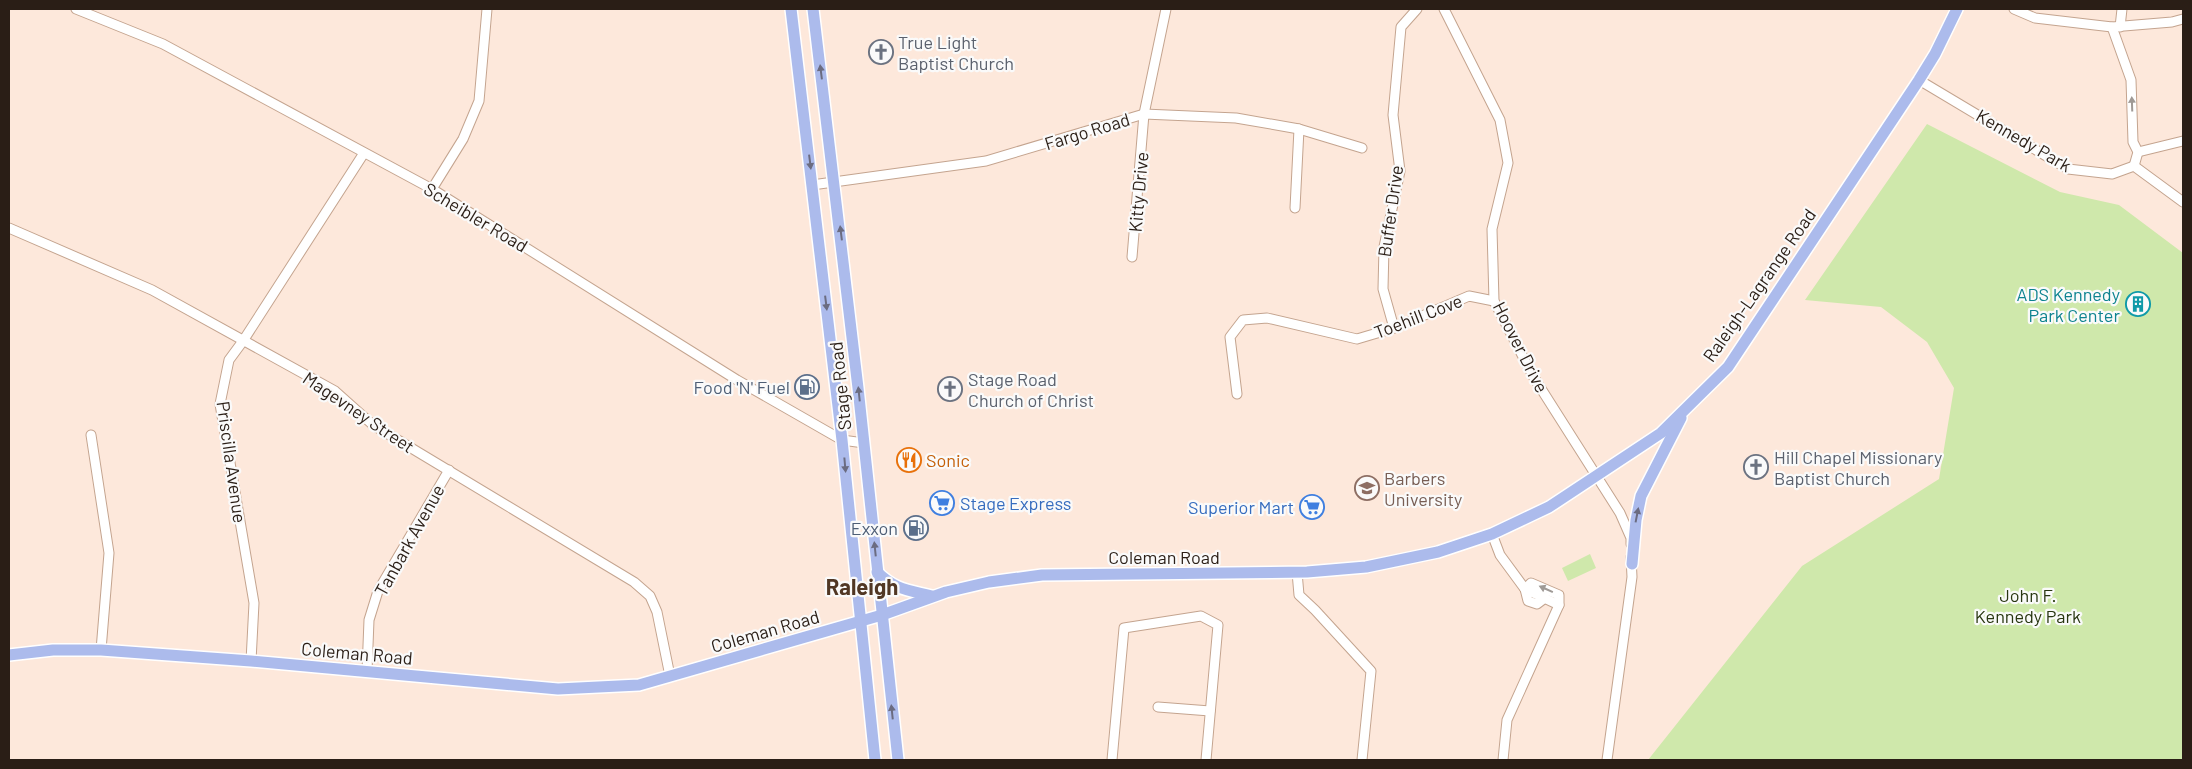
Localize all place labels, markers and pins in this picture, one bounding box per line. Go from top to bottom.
place label: True Light Baptist Church [898,31,1014,74]
church icon: True Light Baptist Church [868,39,894,65]
place label: ADS Kennedy Park Center [2017,283,2120,326]
building icon: ADS Kennedy Park Center [2125,291,2151,317]
place label: Stage Road Church of Christ [968,368,1094,411]
fuel station icon: Food 'N' Fuel [794,374,820,400]
place label: Food 'N' Fuel [694,376,790,398]
church icon: Stage Road Church of Christ [937,376,963,402]
place label: Hill Chapel Missionary Baptist Church [1774,446,1942,489]
restaurant icon: Sonic [896,447,922,473]
place label: Sonic [926,449,970,471]
church icon: Hill Chapel Missionary Baptist Church [1743,454,1769,480]
place label: Barbers University [1384,467,1462,510]
school or university icon: Barbers University [1354,475,1380,501]
supermarket icon: Stage Express [929,490,955,516]
place label: Stage Express [960,492,1071,514]
supermarket icon: Superior Mart [1299,494,1325,520]
place label: Superior Mart [1188,496,1294,518]
fuel station icon: Exxon [903,515,929,541]
place label: Exxon [851,517,898,539]

